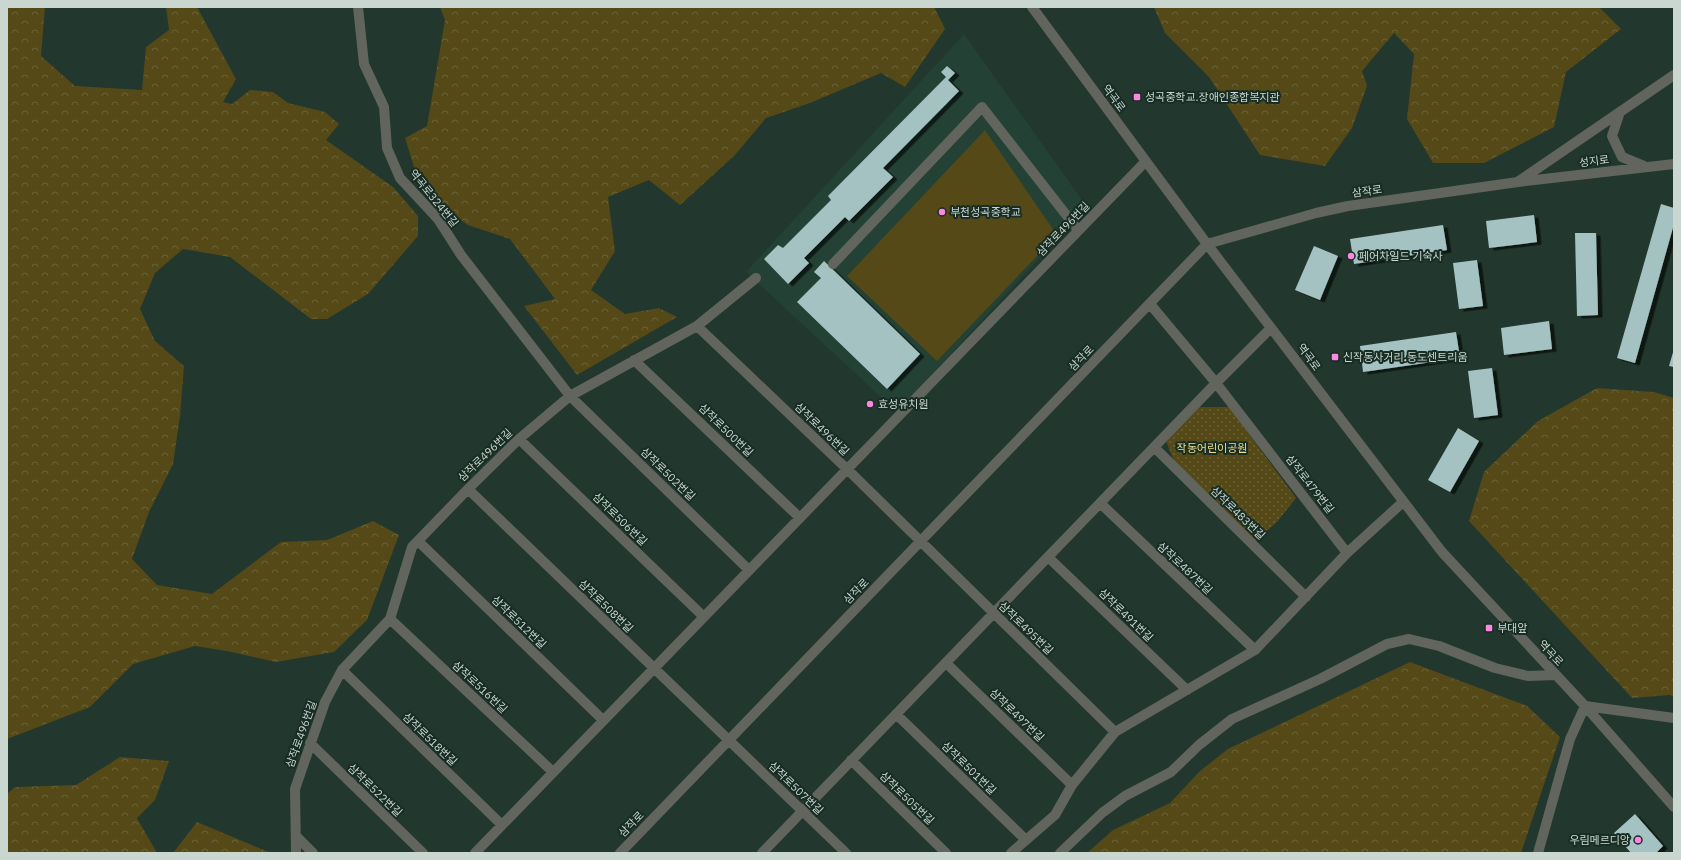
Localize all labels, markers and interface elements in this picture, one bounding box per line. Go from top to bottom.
street label: 역곡로 [1099,82,1129,114]
place label: 성곡중학교.장애인종합복지관 [1145,90,1280,104]
marker: 성곡중학교.장애인종합복지관 [1132,92,1142,102]
street label: 성지로 [1578,152,1610,170]
street label: 역곡로324번길 [406,166,462,230]
street label: 삼작로 [1351,182,1383,200]
street label: 삼작로496번길 [1034,199,1092,259]
place label: 부천성곡중학교 [950,205,1021,219]
marker: 부천성곡중학교 [937,207,947,217]
place label: 페어차일드 기숙사 [1359,249,1443,263]
marker: 페어차일드 기숙사 [1346,251,1356,261]
street label: 역곡로 [1294,341,1324,373]
street label: 삼작로 [1065,342,1097,374]
place label: 신작동사거리.동도센트리움 [1343,350,1467,364]
marker: 신작동사거리.동도센트리움 [1330,352,1340,362]
place label: 효성유치원 [878,397,929,411]
marker: 효성유치원 [865,399,875,409]
street label: 삼작로496번길 [792,400,852,458]
street label: 삼작로500번길 [696,401,756,459]
street label: 삼작로496번길 [455,426,515,484]
park label: 작동어린이공원 [1177,441,1247,455]
street label: 삼작로502번길 [638,445,698,503]
street label: 삼작로479번길 [1283,452,1337,516]
street label: 삼작로483번길 [1208,484,1268,542]
street label: 삼작로506번길 [590,490,650,548]
street label: 삼작로487번길 [1154,539,1216,597]
street label: 삼작로 [840,575,872,607]
street label: 삼작로508번길 [576,577,636,635]
street label: 삼작로491번길 [1096,586,1156,644]
street label: 삼작로512번길 [489,593,549,651]
street label: 삼작로495번길 [996,599,1056,657]
place label: 부대앞 [1497,621,1527,635]
marker: 부대앞 [1484,623,1494,633]
street label: 역곡로 [1536,637,1566,669]
street label: 삼작로516번길 [449,658,511,716]
street label: 삼작로497번길 [987,686,1047,744]
street label: 삼작로496번길 [282,699,320,769]
street label: 삼작로518번길 [400,710,460,768]
street label: 삼작로501번길 [939,739,999,797]
street label: 삼작로507번길 [766,759,826,817]
street label: 삼작로522번길 [345,761,405,819]
street label: 삼작로505번길 [877,769,937,827]
street label: 삼작로 [615,808,647,840]
place label: 우림메르디앙 [1569,833,1630,847]
marker: 우림메르디앙 [1633,835,1643,845]

